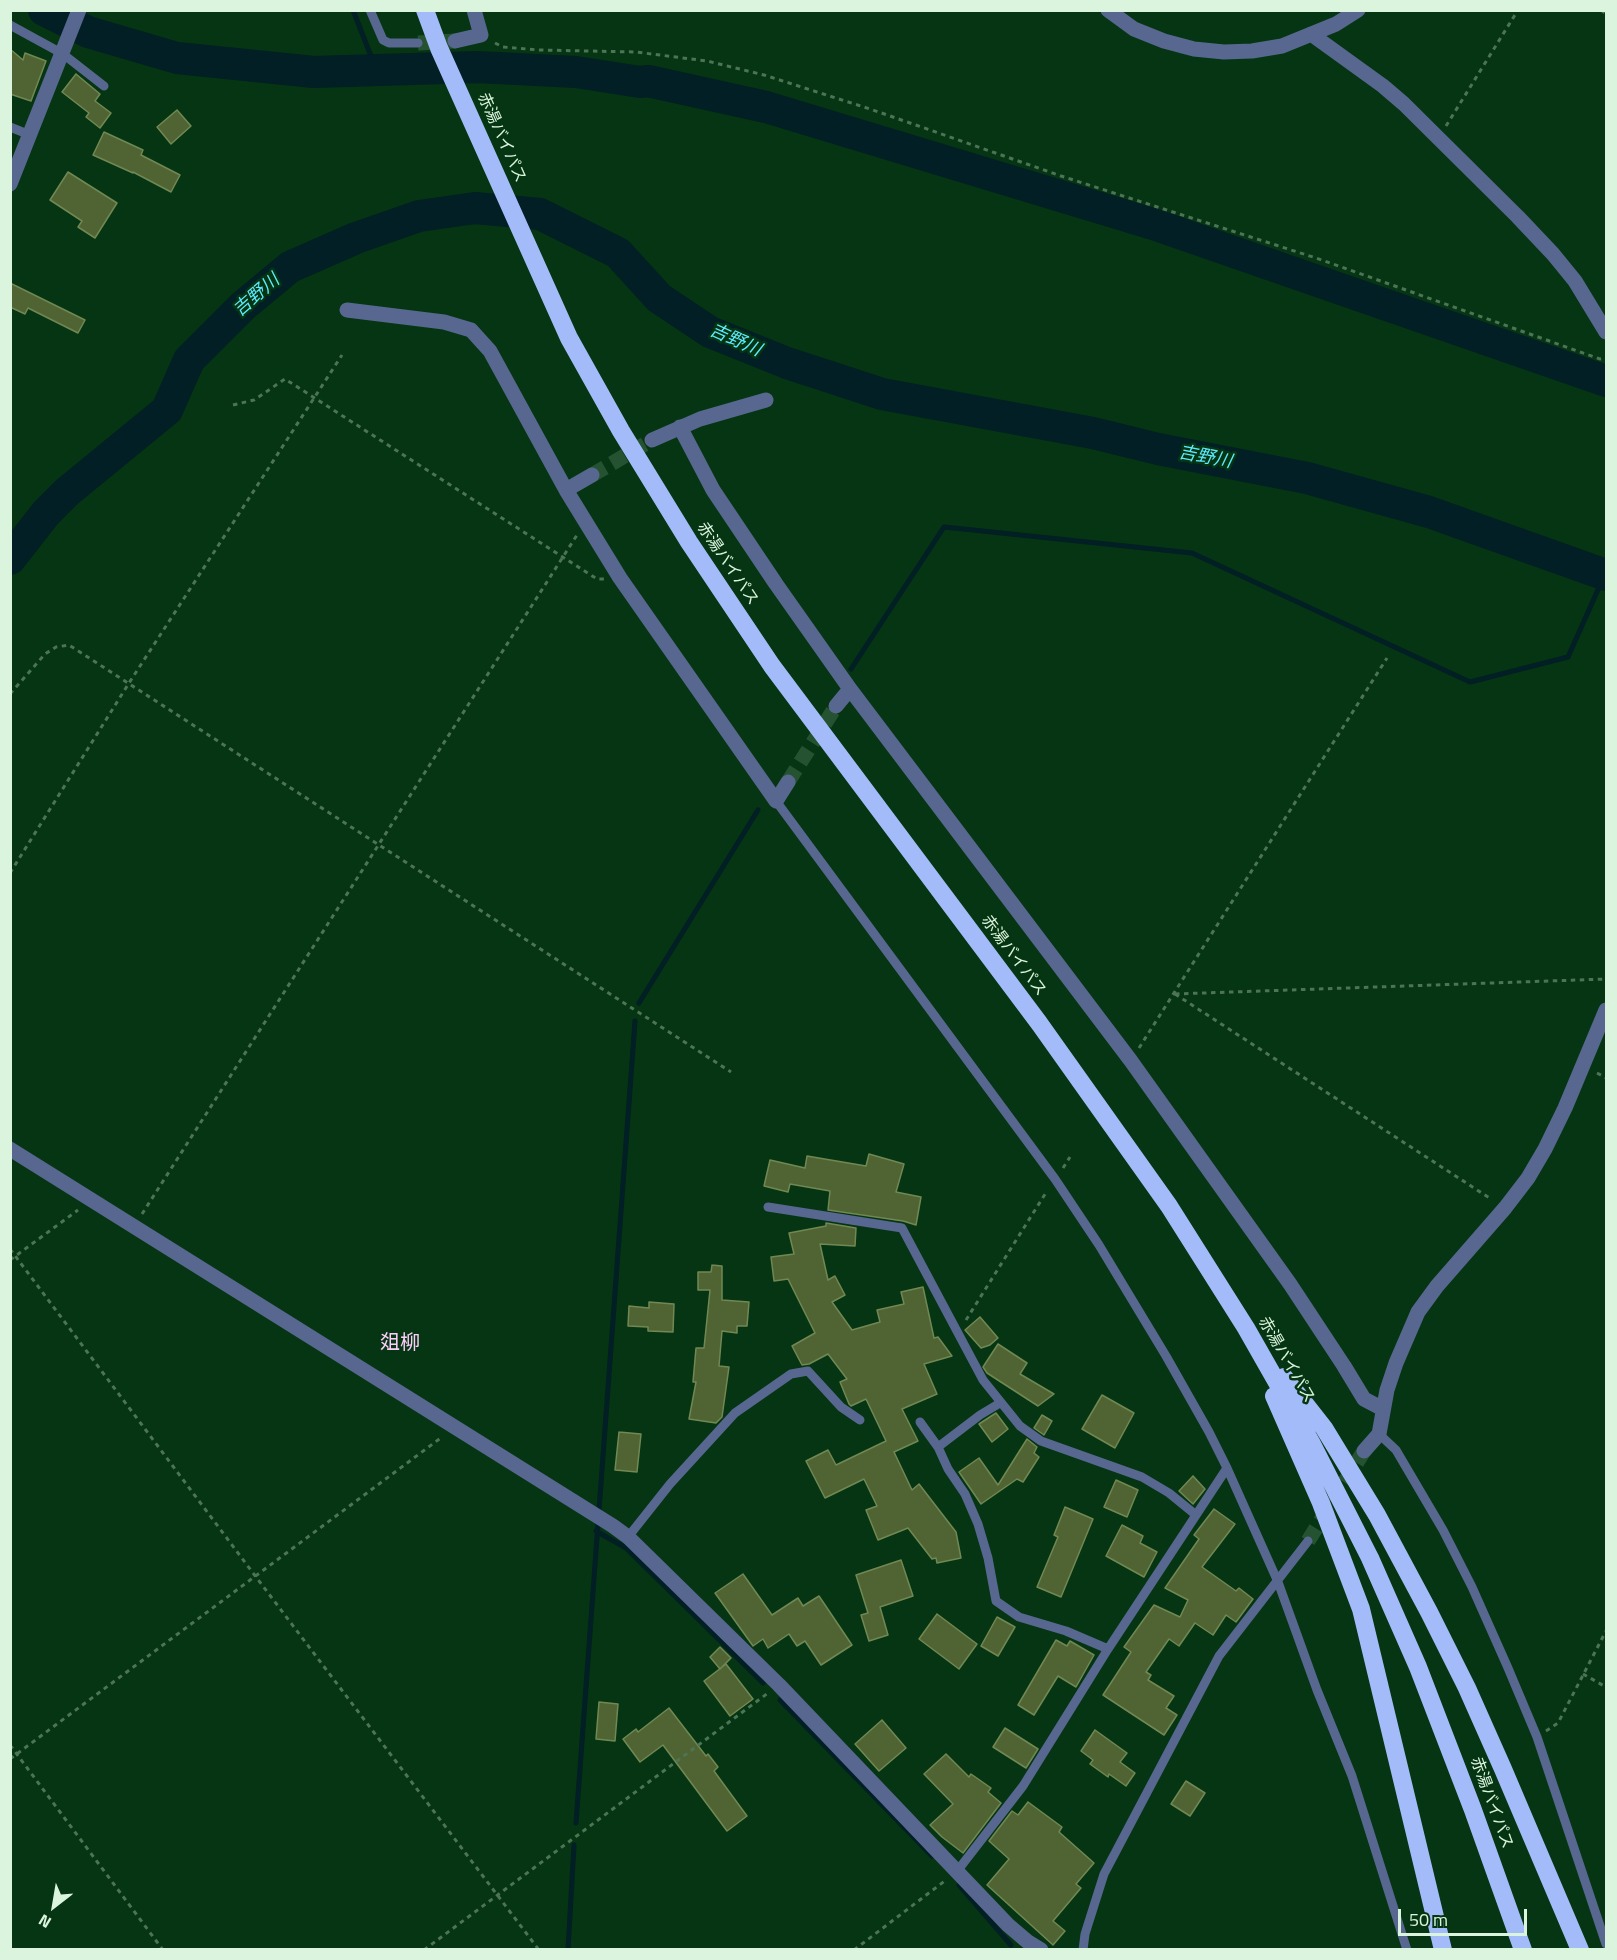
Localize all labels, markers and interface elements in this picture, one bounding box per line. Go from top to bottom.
street label: 赤湯バイパス [473,90,529,186]
water label: 吉野川 [230,270,284,322]
water label: 吉野川 [706,320,764,362]
water label: 吉野川 [1176,442,1234,474]
street label: 赤湯バイパス [692,519,762,609]
street label: 赤湯バイパス [976,912,1050,1000]
street label: 赤湯バイパス [1254,1314,1318,1406]
district label: 爼柳 [380,1332,420,1356]
street label: 赤湯バイパス [1466,1755,1516,1851]
north arrow [24,1876,84,1936]
scale bar [1401,1897,1530,1935]
text: 50 m [1409,1906,1448,1933]
text: N [34,1908,56,1935]

